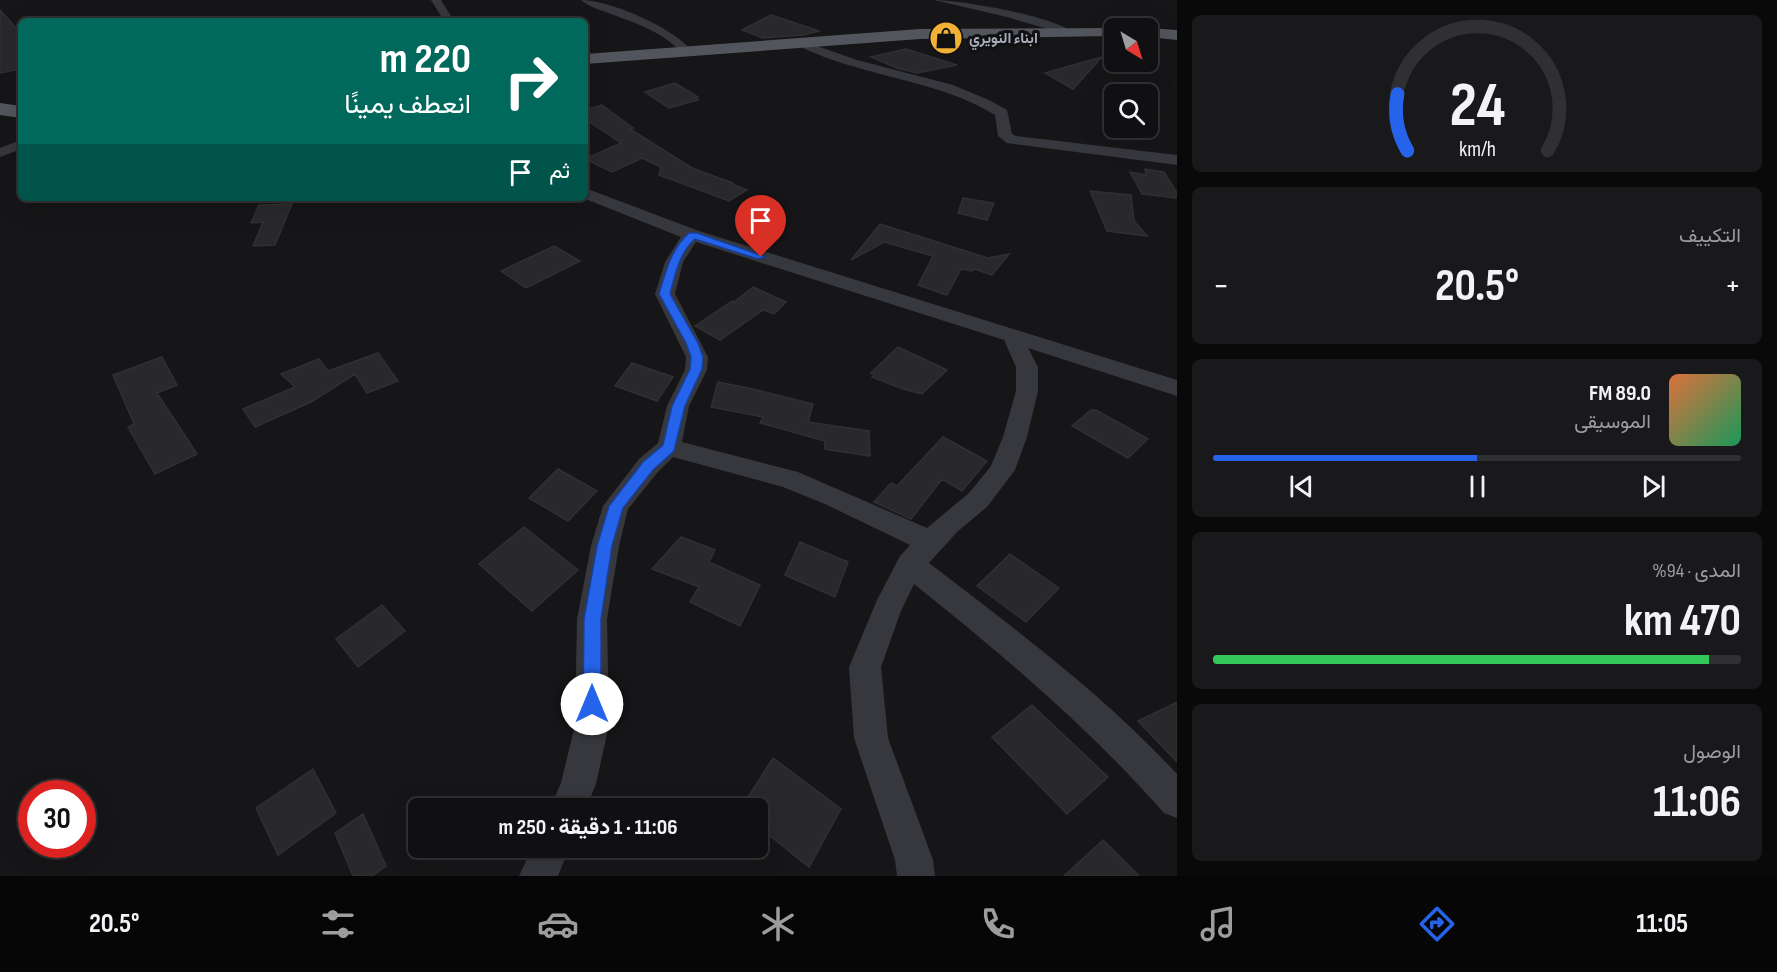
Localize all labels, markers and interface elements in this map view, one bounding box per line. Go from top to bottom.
north arrow [1104,18,1158,72]
map controls [1104,18,1158,138]
shop icon: ابناء النويري [928,20,964,56]
place label: ابناء النويري [969,29,1038,51]
text: 220 m [380,34,471,85]
icon: right [492,42,570,120]
text: 24 [1449,69,1505,144]
button: search [1104,84,1158,138]
text: انعطف يمينًا [344,89,471,121]
text: km/h [1458,137,1496,162]
icon: arrive [504,156,537,189]
text: ثم [549,158,570,185]
pin [735,195,786,257]
icon: arrive [744,204,777,237]
text: التكييف [1679,224,1741,248]
text: 20.5° [1435,259,1519,314]
text: − [1213,266,1229,306]
text: + [1725,266,1741,306]
text: 89.0 FM [1589,380,1651,407]
text: الموسيقى [1574,410,1651,434]
icon: previous [1285,470,1318,503]
icon: pause [1461,470,1494,503]
icon: next [1637,470,1670,503]
text: المدى · 94% [1652,559,1741,583]
text: 470 km [1624,594,1741,649]
position arrow [560,672,624,736]
text: الوصول [1683,740,1741,764]
text: 11:06 [1653,775,1741,830]
speed limit sign: 30 [18,780,96,858]
text: 11:06 · 1 دقيقة · 250 m [498,814,678,841]
icon: filters [317,903,359,945]
icon: car [537,903,579,945]
icon: climate [757,903,799,945]
icon: phone [977,903,1019,945]
icon: music [1197,903,1239,945]
icon: directions [1416,903,1458,945]
text: 20.5° [89,908,139,940]
text: 11:05 [1636,908,1688,940]

